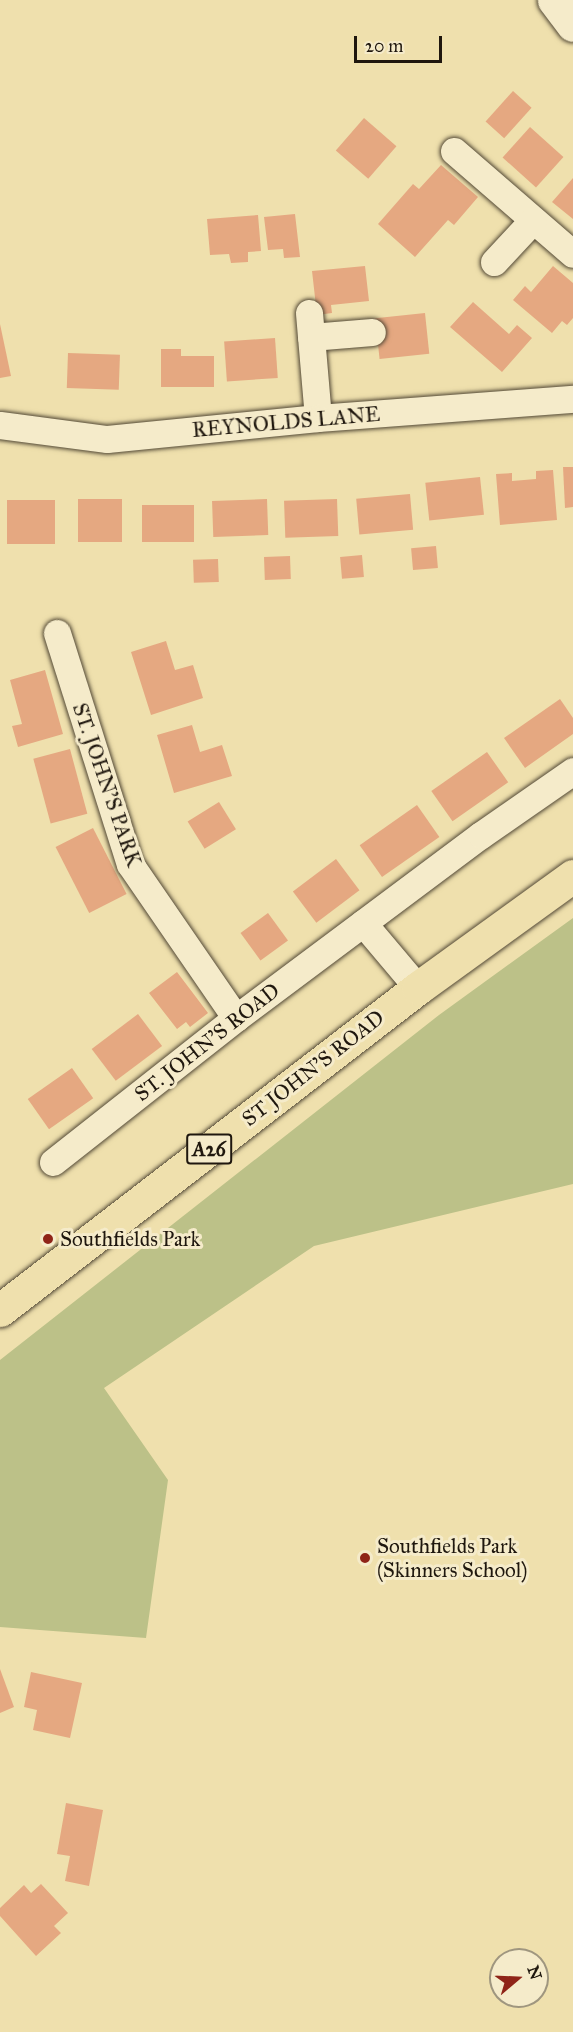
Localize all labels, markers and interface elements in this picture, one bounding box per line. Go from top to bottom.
scale bar [357,24,446,62]
text: 20 m [365,35,403,57]
street label: REYNOLDS LANE [191,401,381,443]
street label: ST. JOHN'S PARK [67,700,147,870]
street label: ST. JOHN'S ROAD [129,978,285,1106]
street label: ST JOHN'S ROAD [237,1005,389,1131]
road number: A26 [185,1132,233,1166]
place label: Southfields Park [60,1226,200,1252]
marker: Southfields Park [41,1232,55,1246]
place label: Southfields Park (Skinners School) [377,1533,527,1583]
marker: Southfields Park (Skinners School) [358,1551,372,1565]
north arrow [489,1948,549,2008]
text: N [523,1963,546,1982]

